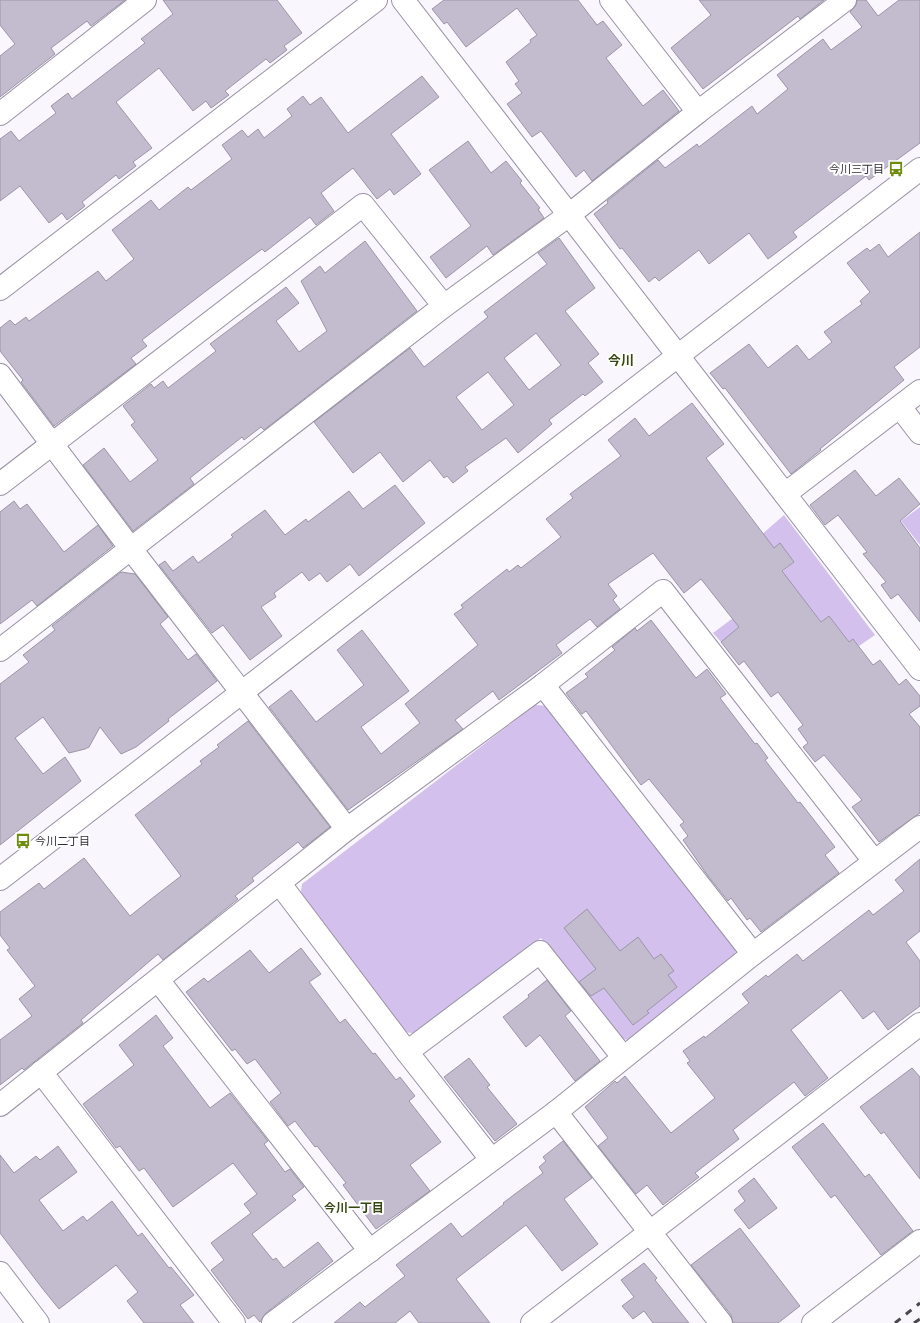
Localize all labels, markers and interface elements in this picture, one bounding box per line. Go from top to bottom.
bus stop icon: 今川三丁目 [887,160,905,178]
place label: 今川三丁目 [829,163,884,175]
district label: 今川 [608,353,634,367]
bus stop icon: 今川二丁目 [14,832,32,850]
place label: 今川二丁目 [35,835,90,847]
district label: 今川一丁目 [324,1201,384,1214]

